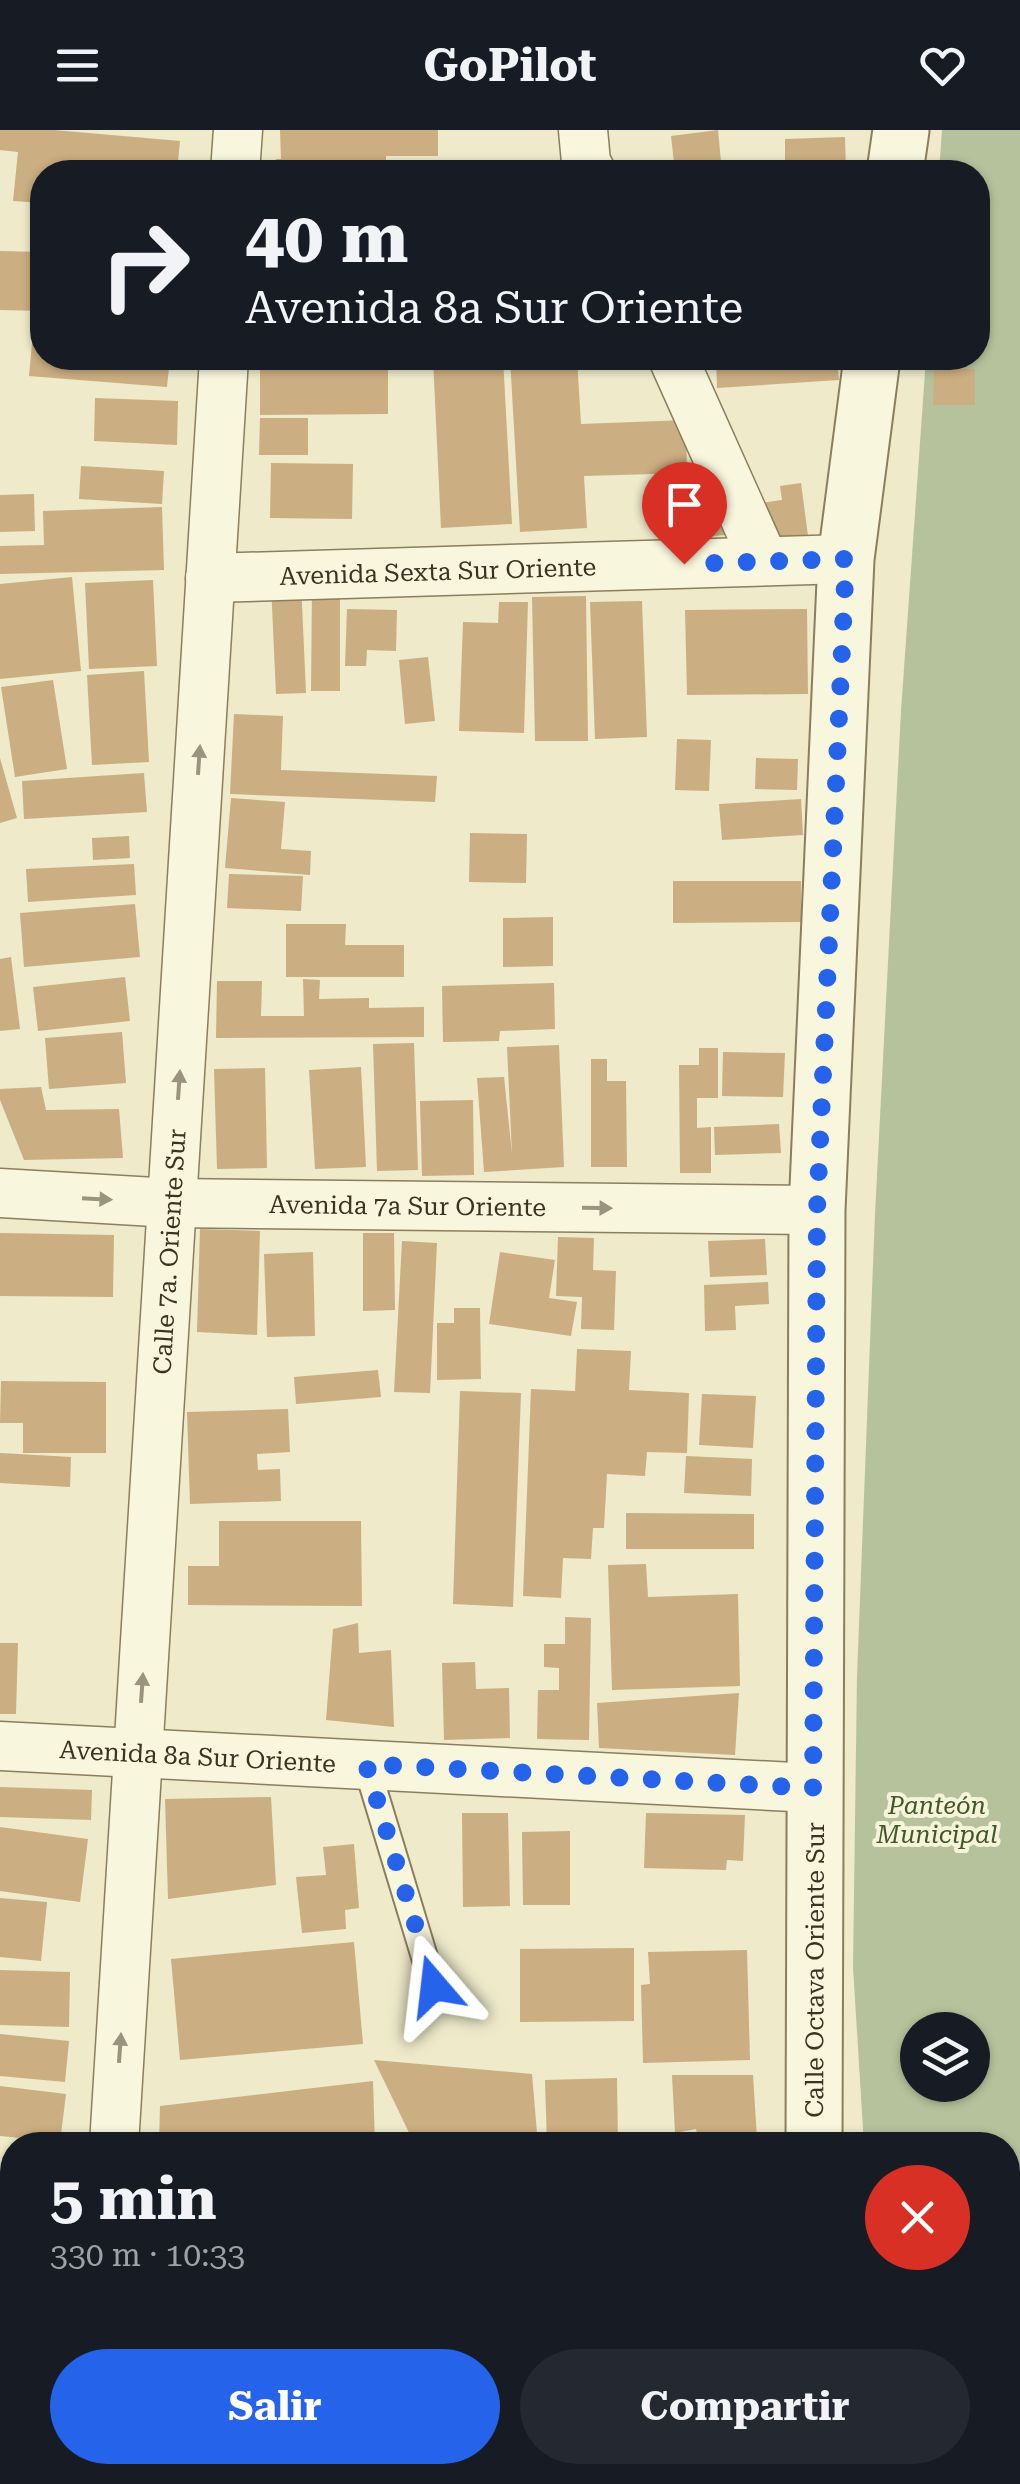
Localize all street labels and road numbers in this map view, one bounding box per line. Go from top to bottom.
street label: Avenida Sexta Sur Oriente [279,552,597,590]
street label: Calle 7a. Oriente Sur [147,1128,191,1375]
street label: Avenida 7a Sur Oriente [269,1190,546,1222]
street label: Avenida 8a Sur Oriente [59,1735,337,1778]
street label: Calle Octava Oriente Sur [800,1822,830,2118]

